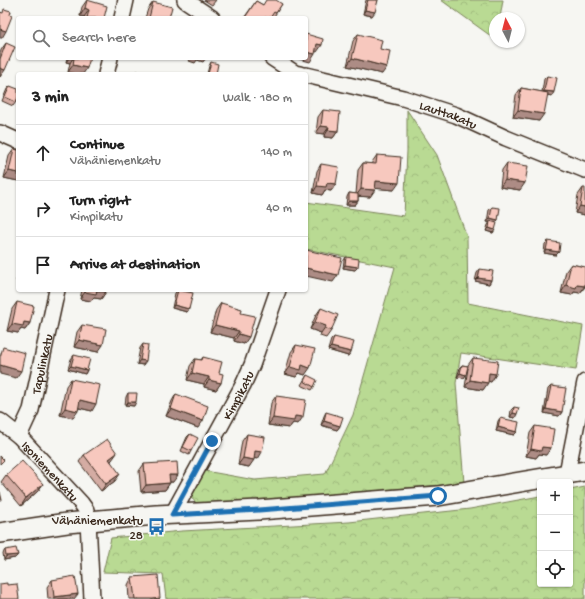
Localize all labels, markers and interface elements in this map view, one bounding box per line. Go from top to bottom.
north arrow [489,12,525,48]
search box [16,16,308,60]
icon: search [30,27,52,49]
text: Search here [62,29,136,47]
text: 3 min [32,88,69,108]
text: Walk · 180 m [223,91,292,106]
street label: Lauttakatu [417,99,479,134]
text: Continue [70,136,124,154]
icon: ahead [32,142,54,164]
text: 140 m [261,145,292,160]
text: Vähäniemenkatu [70,154,161,169]
text: Turn right [70,192,130,210]
icon: right [32,198,54,220]
text: 40 m [266,201,292,216]
text: Kimpikatu [70,210,123,225]
icon: arrive [32,254,54,276]
text: Arrive at destination [70,256,200,274]
street label: Tapulinkatu [29,333,57,397]
street label: Kimpikatu [221,369,258,423]
route end [203,432,221,450]
street label: Isoniemenkatu [17,439,81,505]
map controls [537,479,573,587]
button: + [537,479,573,515]
route start [429,487,447,505]
place label: Vähäniemenkatu 28 [51,514,143,544]
button: − [537,515,573,551]
bus stop icon: Vähäniemenkatu 28 [146,516,166,536]
button: locate [537,551,573,587]

